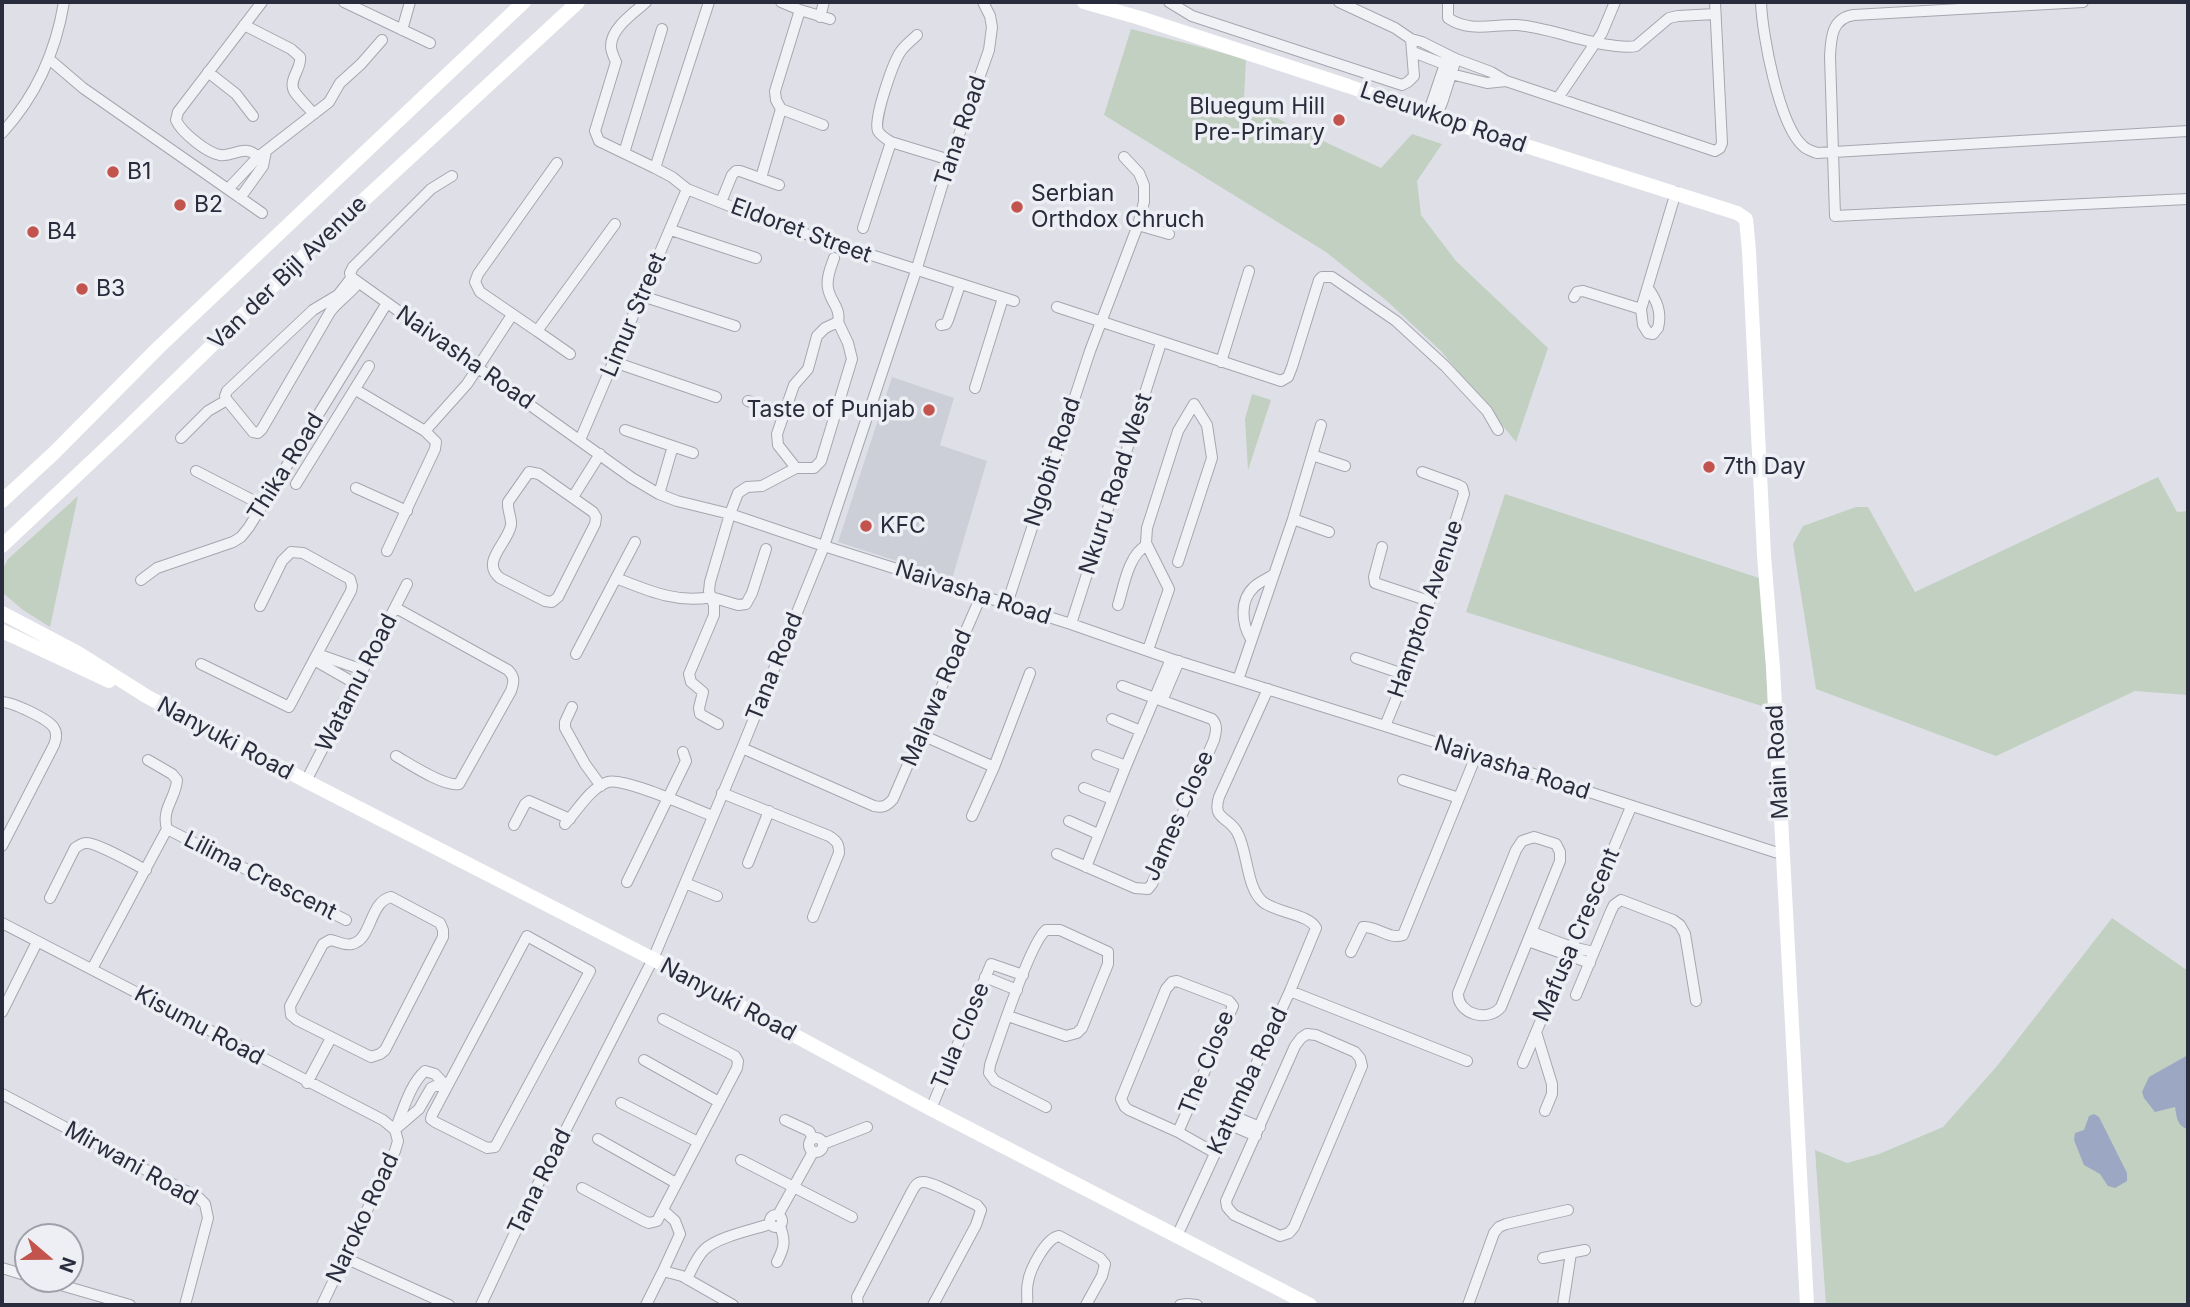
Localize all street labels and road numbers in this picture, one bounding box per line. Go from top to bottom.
street label: Tana Road [929,72,993,190]
street label: Leeuwkop Road [1356,77,1530,159]
street label: Van der Bijl Avenue [203,190,373,356]
street label: Eldoret Street [727,193,875,269]
street label: Limur Street [595,249,673,381]
street label: Naivasha Road [391,300,539,416]
street label: Nkuru Road West [1074,390,1158,578]
street label: Ngobit Road [1019,394,1087,530]
street label: Thika Road [242,408,330,526]
street label: Hampton Avenue [1383,516,1469,702]
street label: Naivasha Road [892,555,1054,631]
street label: Tana Road [741,609,809,725]
street label: Watamu Road [311,610,403,756]
street label: Malawa Road [896,625,978,771]
street label: Nanyuki Road [152,692,298,786]
street label: Main Road [1761,704,1795,820]
street label: Naivasha Road [1431,730,1593,806]
street label: James Close [1138,746,1220,886]
street label: Lilima Crescent [179,826,341,926]
street label: Mafusa Crescent [1528,844,1626,1026]
street label: Nanyuki Road [655,953,801,1047]
street label: Tula Close [926,978,996,1094]
street label: Kisumu Road [129,980,269,1072]
street label: Katumba Road [1202,1003,1294,1159]
street label: The Close [1174,1007,1240,1119]
street label: Mirwani Road [60,1116,202,1212]
street label: Tana Road [502,1124,578,1240]
street label: Naroko Road [321,1149,405,1287]

